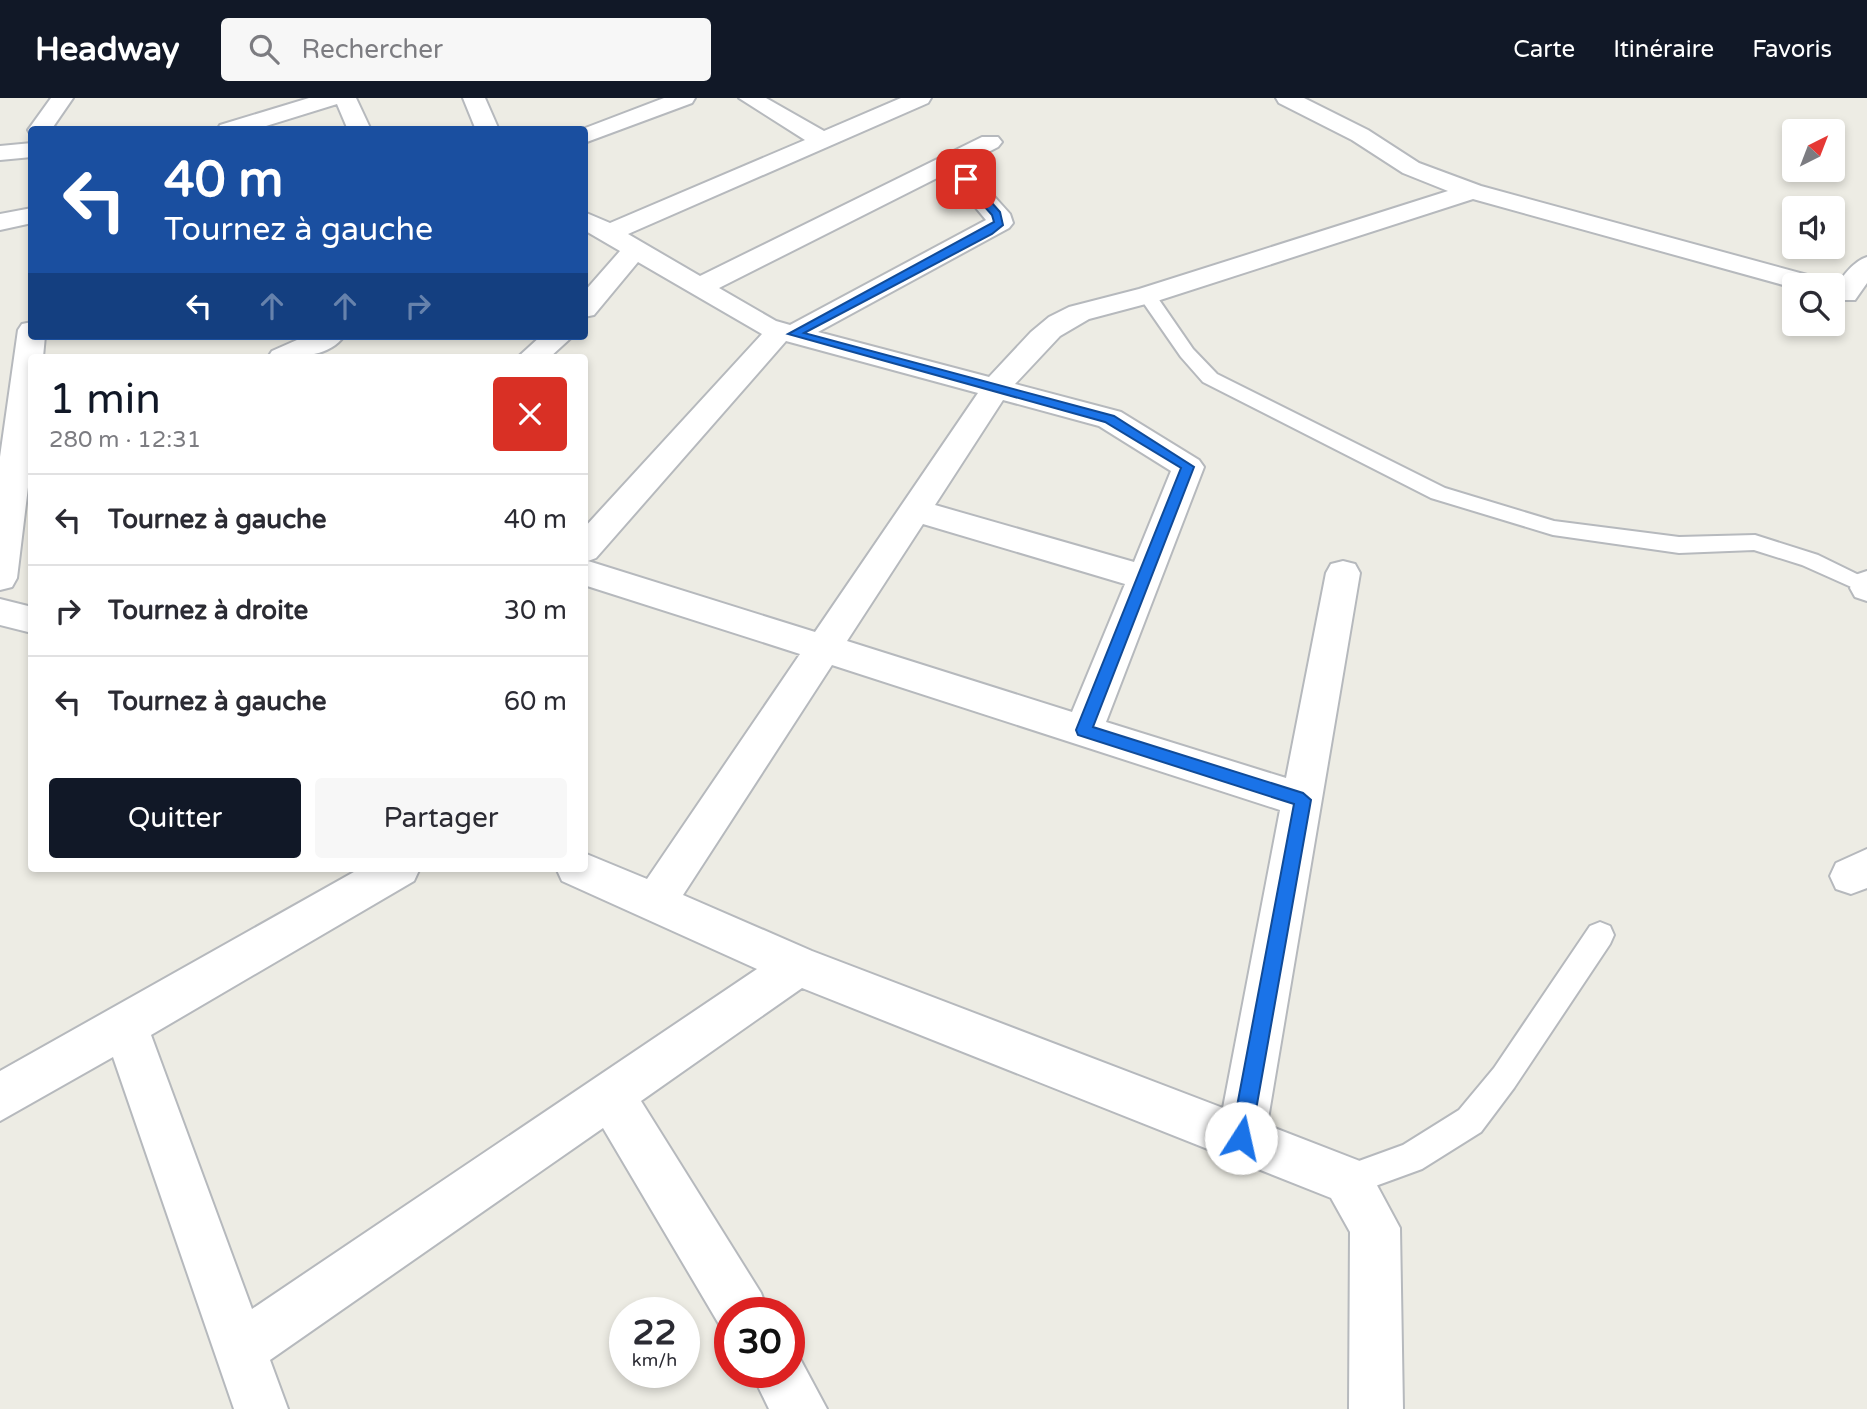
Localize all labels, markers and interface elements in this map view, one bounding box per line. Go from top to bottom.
search box [221,18,711,81]
text: Headway [35,30,179,69]
icon: search [245,30,283,68]
text: Rechercher [301,34,443,65]
text: Carte [1513,35,1575,64]
text: Itinéraire [1613,35,1714,64]
text: Favoris [1752,35,1832,64]
north arrow [1782,119,1844,182]
map controls [1782,119,1845,336]
pin [936,149,996,209]
text: 40 m [164,151,283,210]
icon: left [49,154,140,245]
icon: arrive [947,160,985,198]
button: sound [1782,196,1845,259]
text: Tournez à gauche [164,211,433,249]
button: search [1782,273,1845,336]
icon: left [180,287,218,325]
icon: ahead [253,287,291,325]
icon: ahead [326,287,364,325]
icon: right [399,287,437,325]
text: 1 min [49,374,161,425]
button: close [493,377,567,451]
text: 280 m · 12:31 [49,426,201,454]
icon: left [49,501,87,539]
text: Tournez à gauche [108,504,327,535]
text: 40 m [504,504,567,535]
icon: right [49,592,87,630]
text: Tournez à droite [108,595,308,626]
text: 30 m [504,595,567,626]
icon: left [49,683,87,721]
text: Tournez à gauche [108,686,327,717]
text: 60 m [504,686,567,717]
button: Quitter [49,778,301,858]
button: Partager [315,778,567,858]
position arrow [1204,1101,1278,1175]
speed limit sign: 30 [714,1297,805,1388]
text: 22 [633,1312,676,1354]
text: km/h [632,1349,677,1371]

